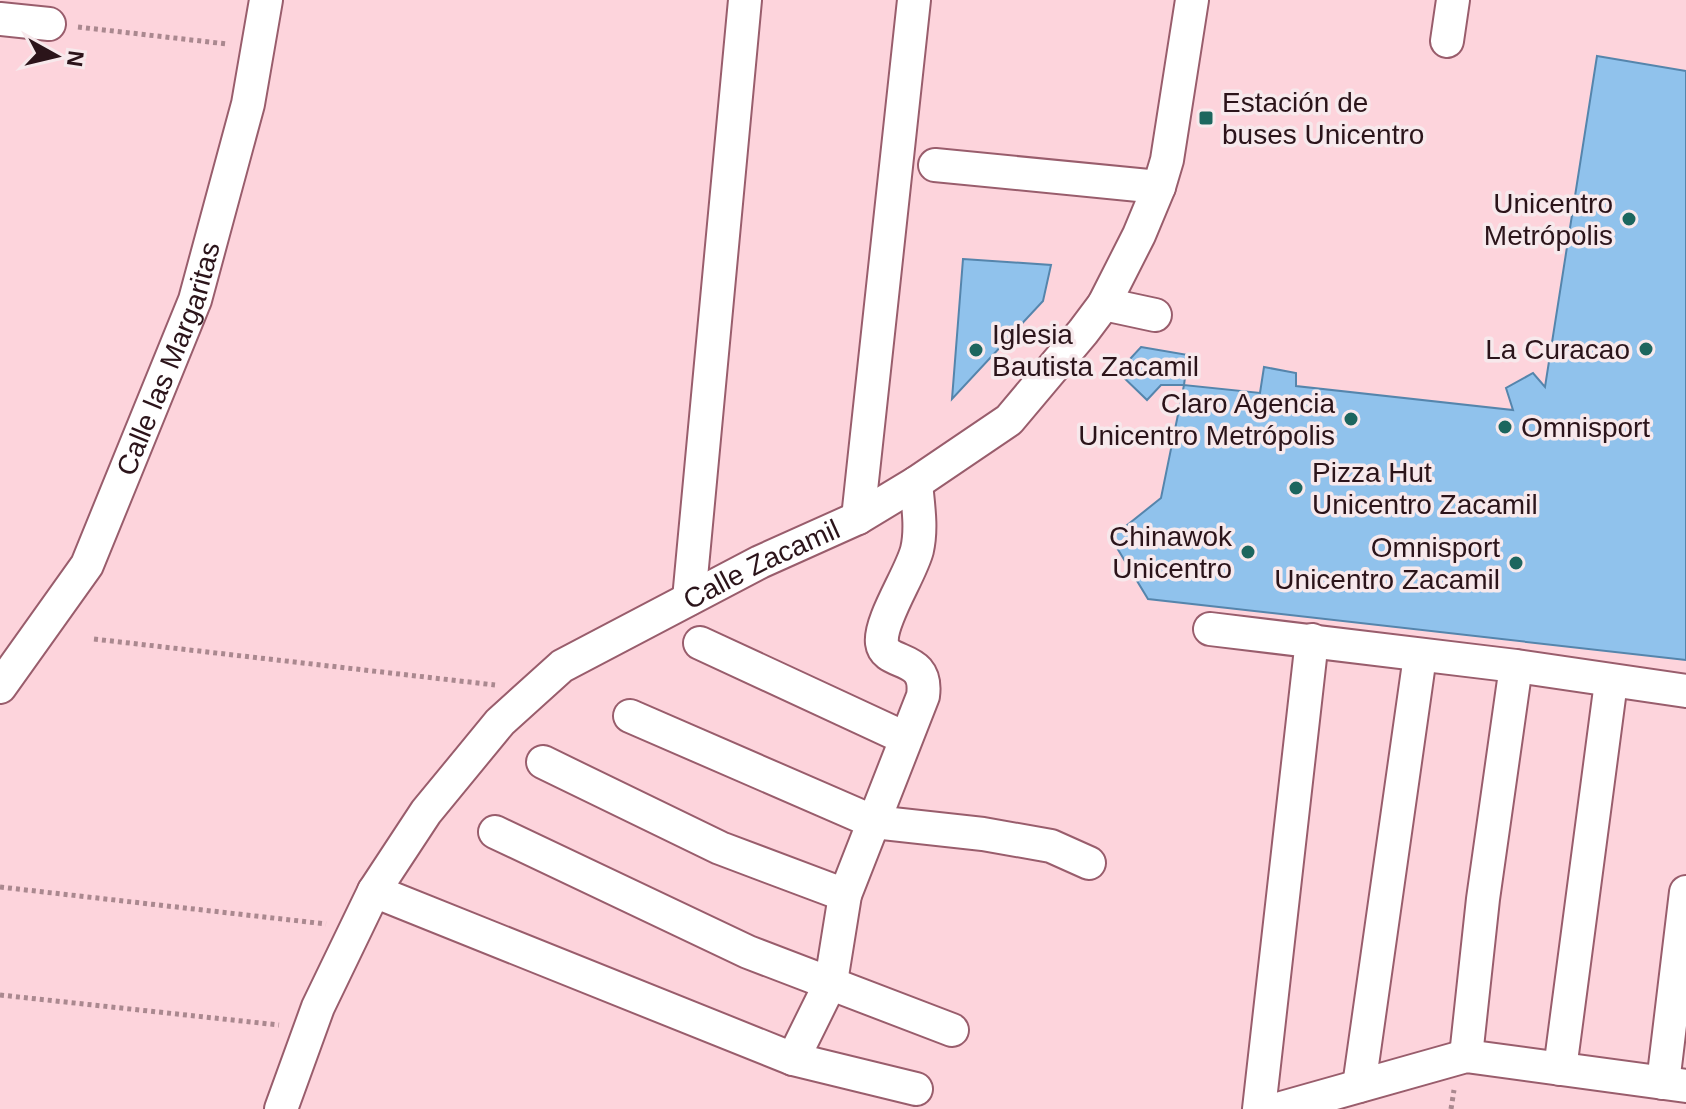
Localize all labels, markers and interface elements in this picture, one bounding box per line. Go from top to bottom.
north arrow [16,16,96,96]
text: N [62,49,89,68]
place label: Estación de buses Unicentro [1222,87,1424,150]
marker: Estación de buses Unicentro [1197,109,1215,127]
place label: Unicentro Metrópolis [1484,188,1613,251]
marker: Unicentro Metrópolis [1620,210,1638,228]
street label: Calle las Margaritas [110,238,226,480]
place label: Iglesia Bautista Zacamil [992,319,1199,382]
place label: La Curacao [1485,334,1630,365]
marker: La Curacao [1637,340,1655,358]
marker: Iglesia Bautista Zacamil [967,341,985,359]
place label: Claro Agencia Unicentro Metrópolis [1078,388,1335,451]
marker: Claro Agencia Unicentro Metrópolis [1342,410,1360,428]
place label: Omnisport [1521,412,1650,443]
marker: Omnisport [1496,418,1514,436]
place label: Pizza Hut Unicentro Zacamil [1312,457,1538,520]
marker: Pizza Hut Unicentro Zacamil [1287,479,1305,497]
street label: Calle Zacamil [678,513,844,615]
place label: Chinawok Unicentro [1109,521,1233,584]
place label: Omnisport Unicentro Zacamil [1274,532,1500,595]
marker: Chinawok Unicentro [1239,543,1257,561]
marker: Omnisport Unicentro Zacamil [1507,554,1525,572]

